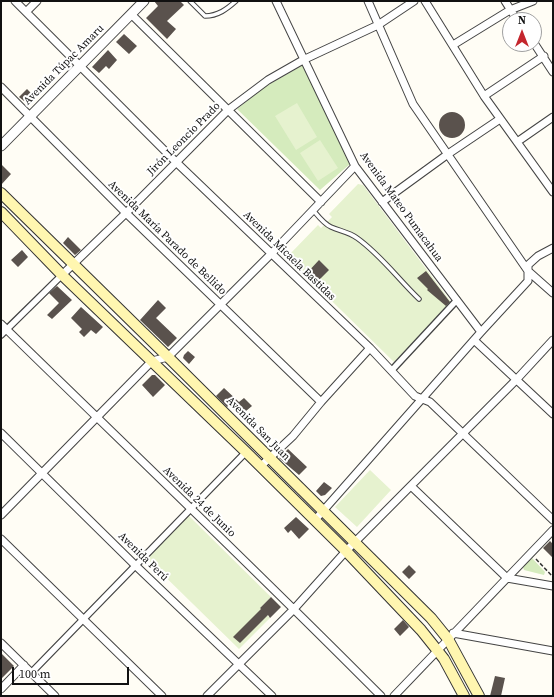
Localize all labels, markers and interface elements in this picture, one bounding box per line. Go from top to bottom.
north arrow [502,12,542,52]
text: N [518,13,526,28]
street label: Avenida Túpac Amaru [21,22,107,108]
street label: Jirón Leoncio Prado [145,100,223,178]
street label: Avenida Mateo Pumacahua [357,149,445,265]
street label: Avenida María Parado de Bellido [105,178,229,298]
street label: Avenida Micaela Bastidas [240,208,338,304]
street label: Avenida San Juan [223,394,293,464]
street label: Avenida 24 de Junio [160,464,238,540]
street label: Avenida Perú [115,530,171,584]
scale bar [14,659,131,685]
text: 100 m [19,666,51,682]

